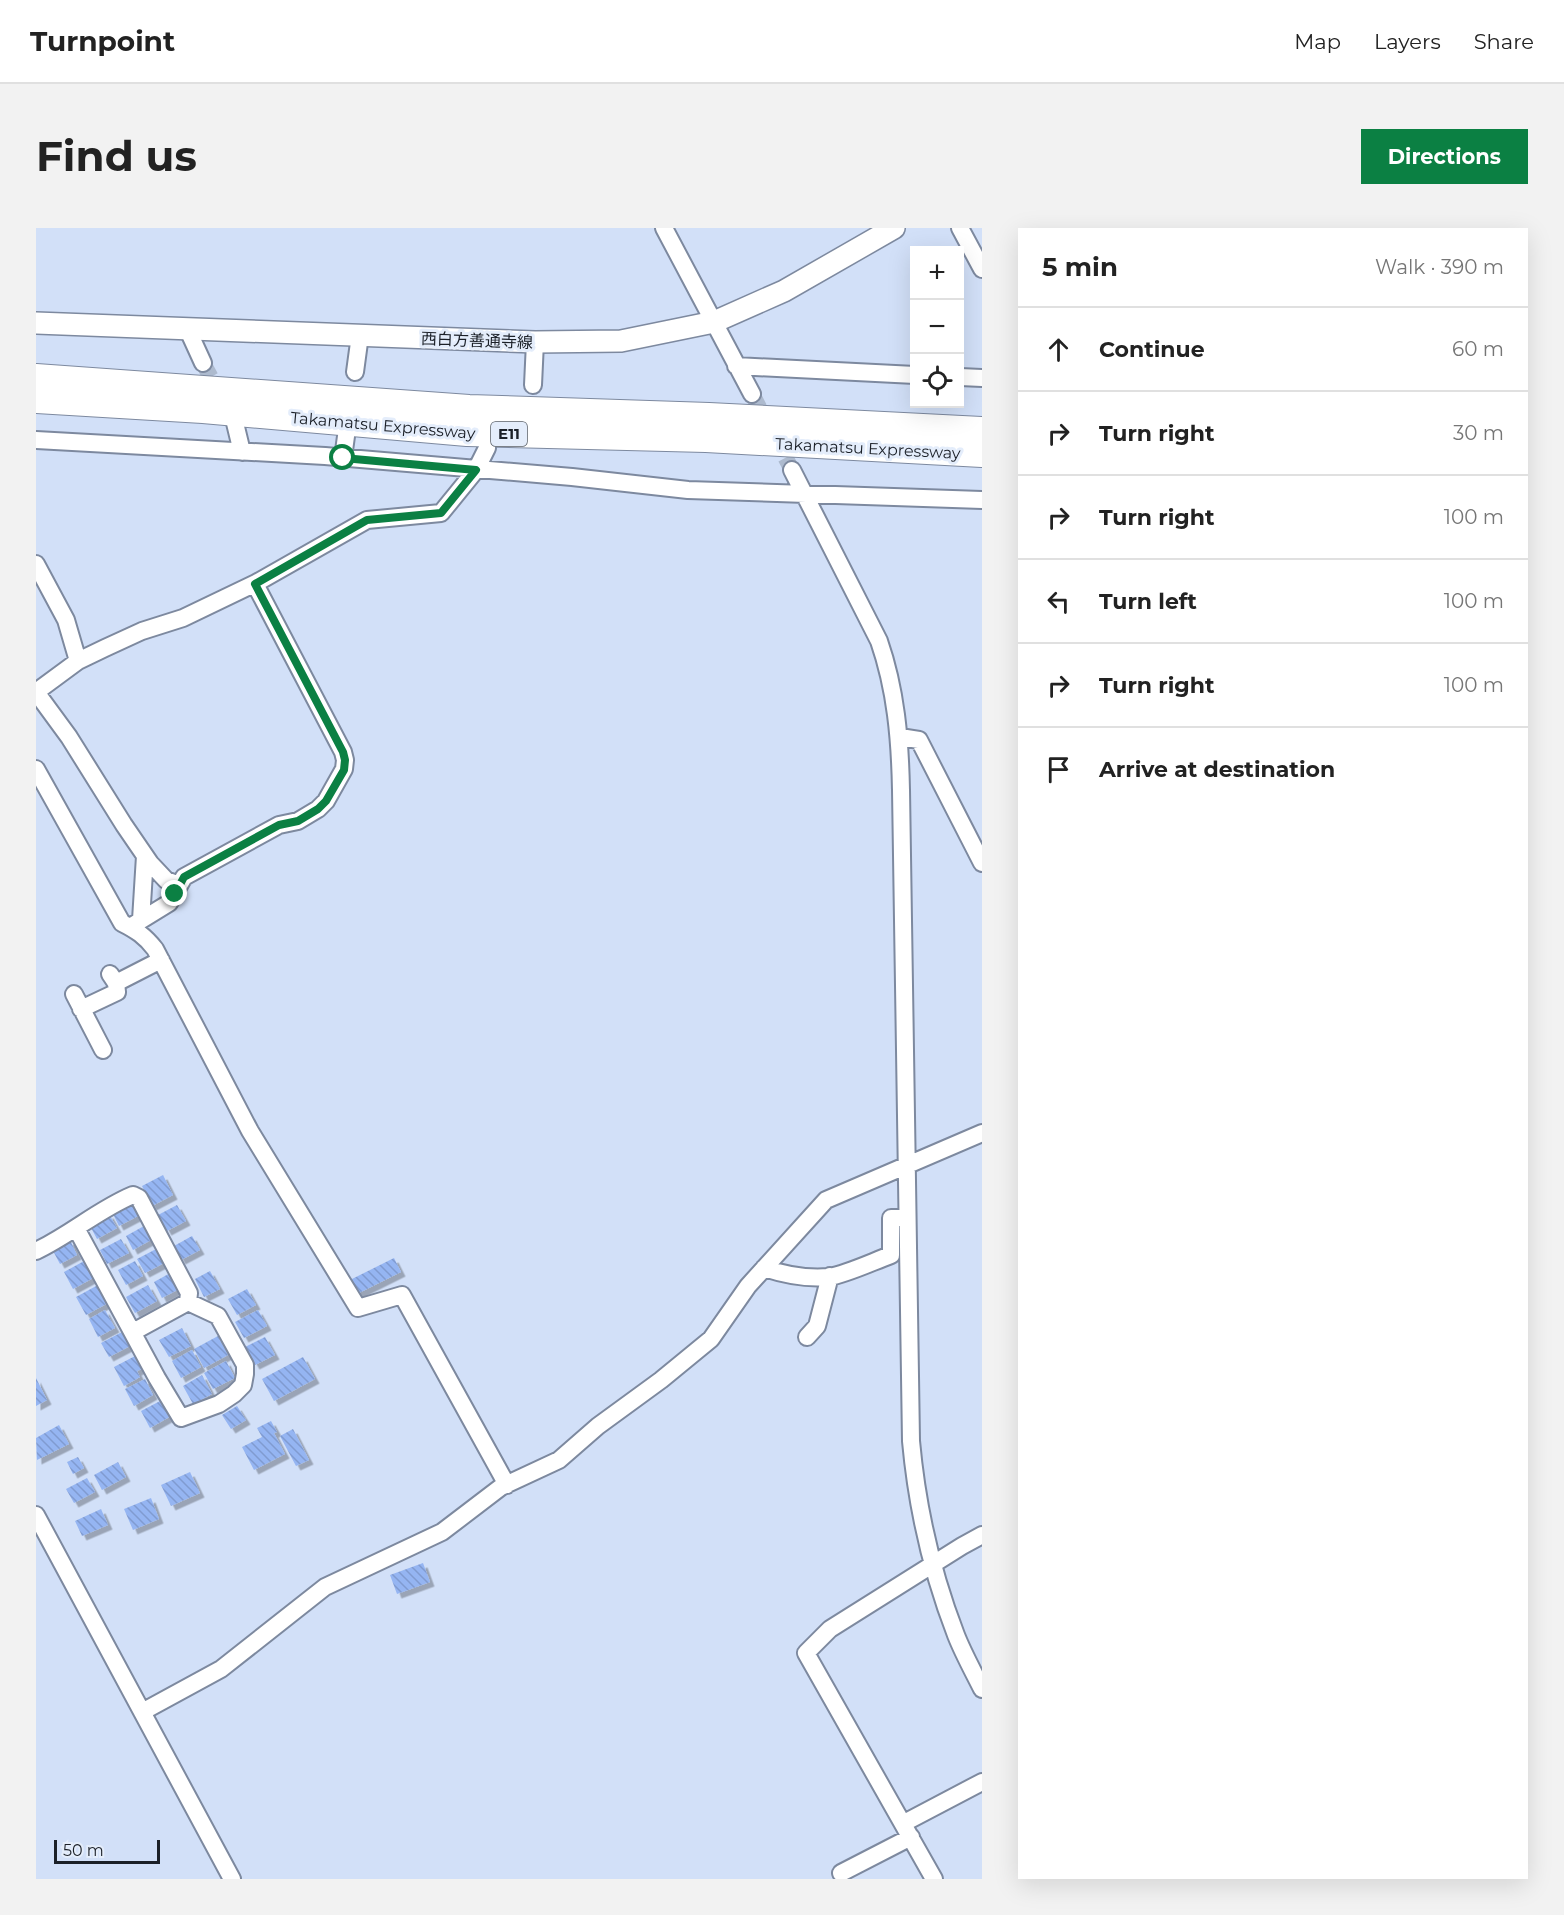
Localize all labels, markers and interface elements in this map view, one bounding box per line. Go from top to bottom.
text: Turnpoint [30,24,175,58]
text: Map [1294,29,1341,54]
text: Layers [1374,29,1441,54]
text: Share [1474,29,1534,54]
button: Directions [1361,129,1528,184]
text: Find us [36,130,197,182]
map controls [910,246,964,408]
button: + [910,246,964,300]
text: 5 min [1042,251,1118,283]
text: Walk · 390 m [1375,255,1504,279]
button: − [910,300,964,354]
street label: 西白方善通寺線 [421,329,533,352]
icon: ahead [1042,333,1075,366]
text: Continue [1099,336,1205,363]
text: 60 m [1452,337,1504,361]
button: locate [910,354,964,408]
street label: Takamatsu Expressway [290,408,476,443]
icon: right [1042,417,1075,450]
text: Turn right [1099,420,1214,447]
text: 30 m [1453,421,1504,445]
road number: E11 [491,422,527,446]
street label: Takamatsu Expressway [775,434,961,463]
route start [329,444,355,470]
icon: right [1042,501,1075,534]
text: Turn right [1099,504,1214,531]
text: 100 m [1444,505,1504,529]
icon: left [1042,585,1075,618]
text: Turn left [1099,588,1197,615]
text: 100 m [1444,589,1504,613]
icon: right [1042,669,1075,702]
text: Turn right [1099,672,1214,699]
text: 100 m [1444,673,1504,697]
icon: arrive [1042,753,1075,786]
text: Arrive at destination [1099,756,1335,783]
route end [161,880,187,906]
scale bar [54,1837,160,1864]
text: 50 m [63,1841,104,1860]

